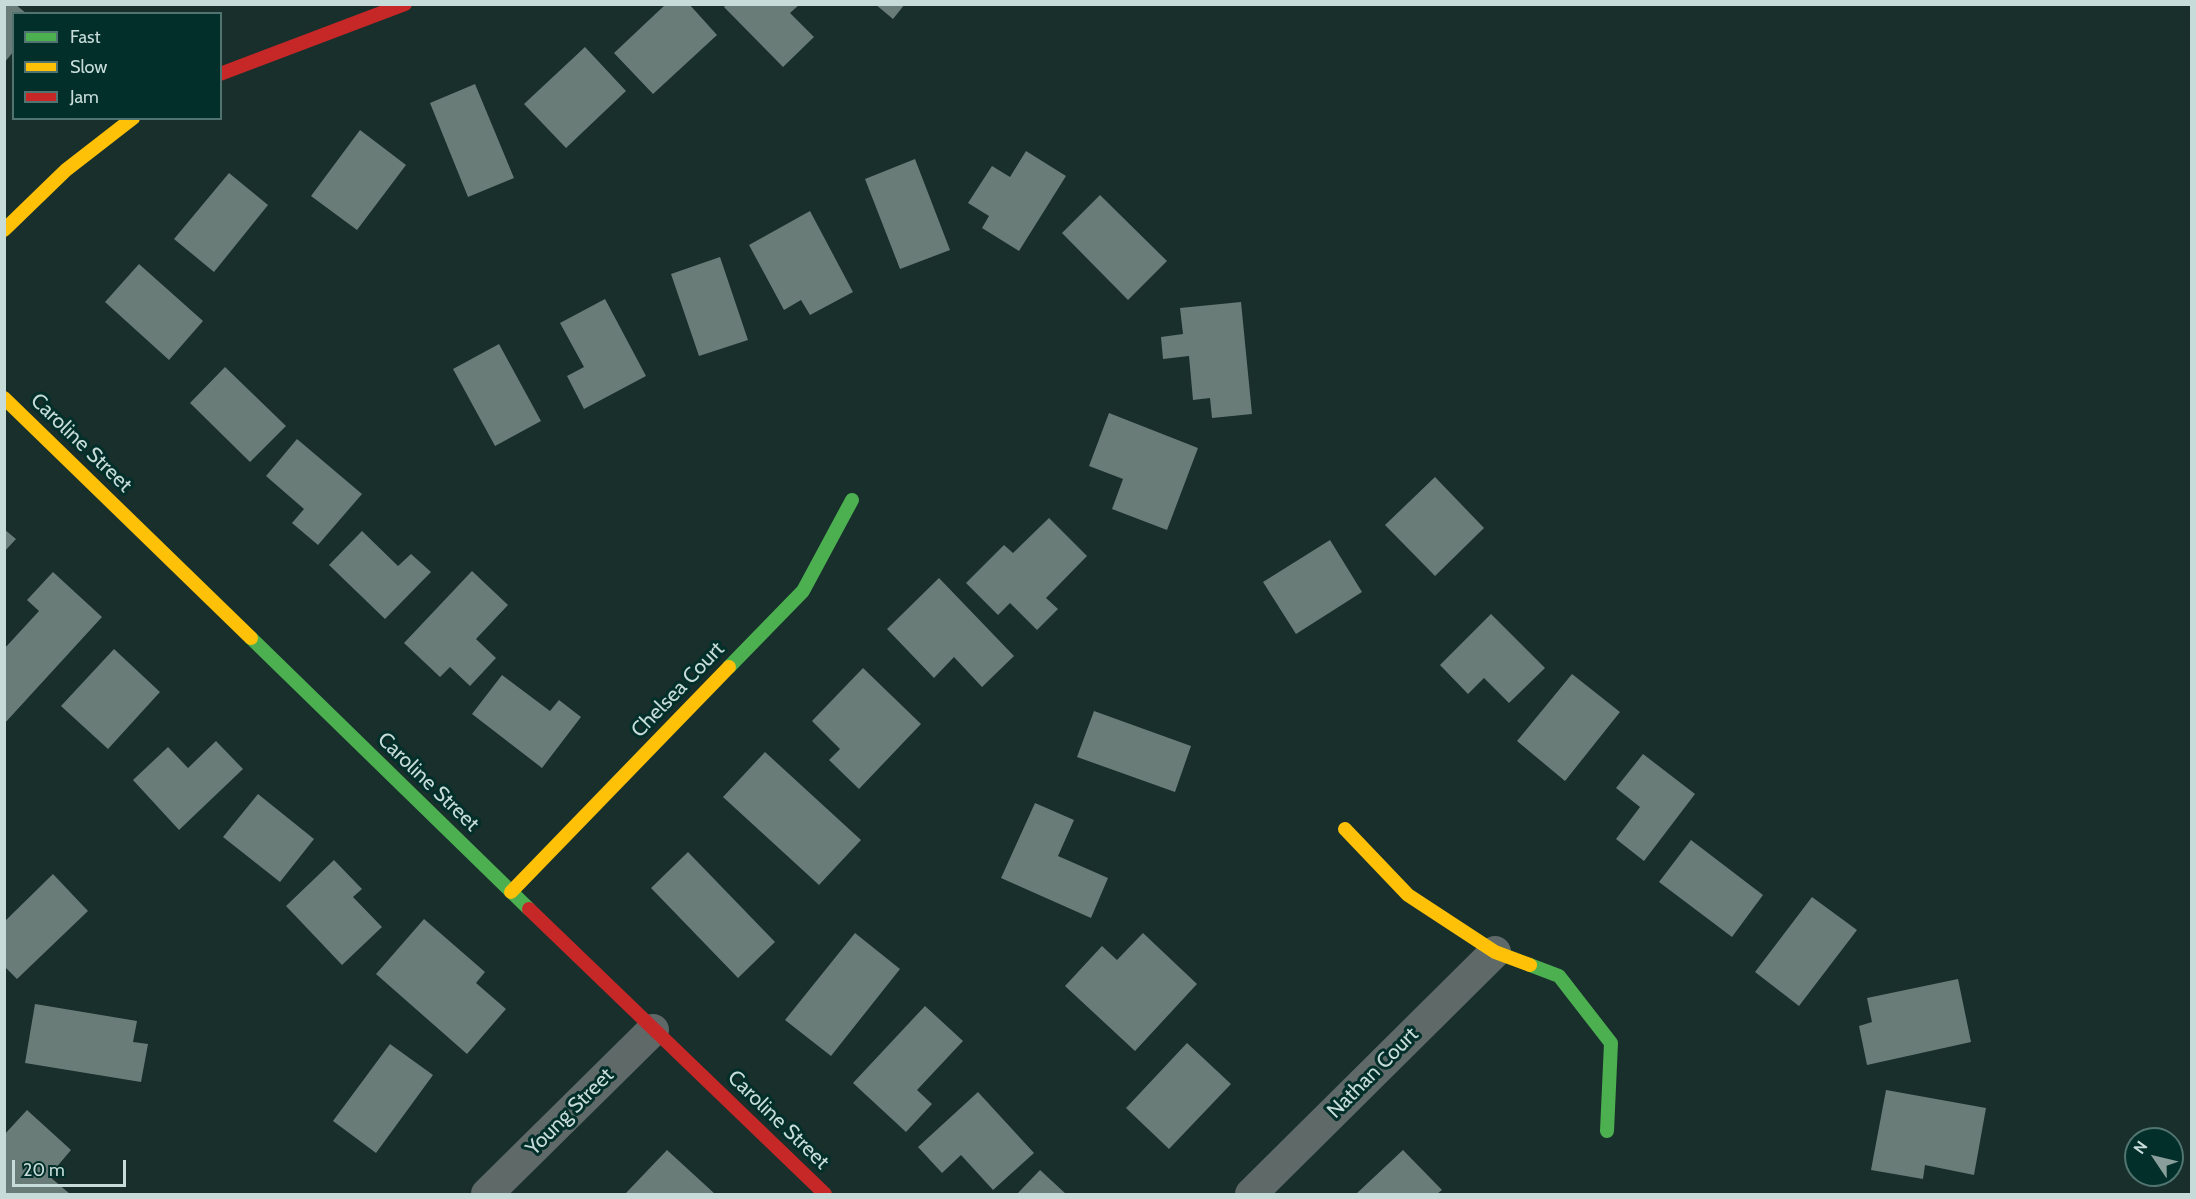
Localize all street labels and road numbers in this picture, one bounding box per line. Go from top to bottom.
street label: Caroline Street [25,388,137,498]
street label: Chelsea Court [626,637,730,743]
street label: Caroline Street [372,727,484,837]
street label: Nathan Court [1322,1022,1424,1124]
street label: Young Street [521,1063,619,1161]
street label: Caroline Street [722,1065,834,1175]

